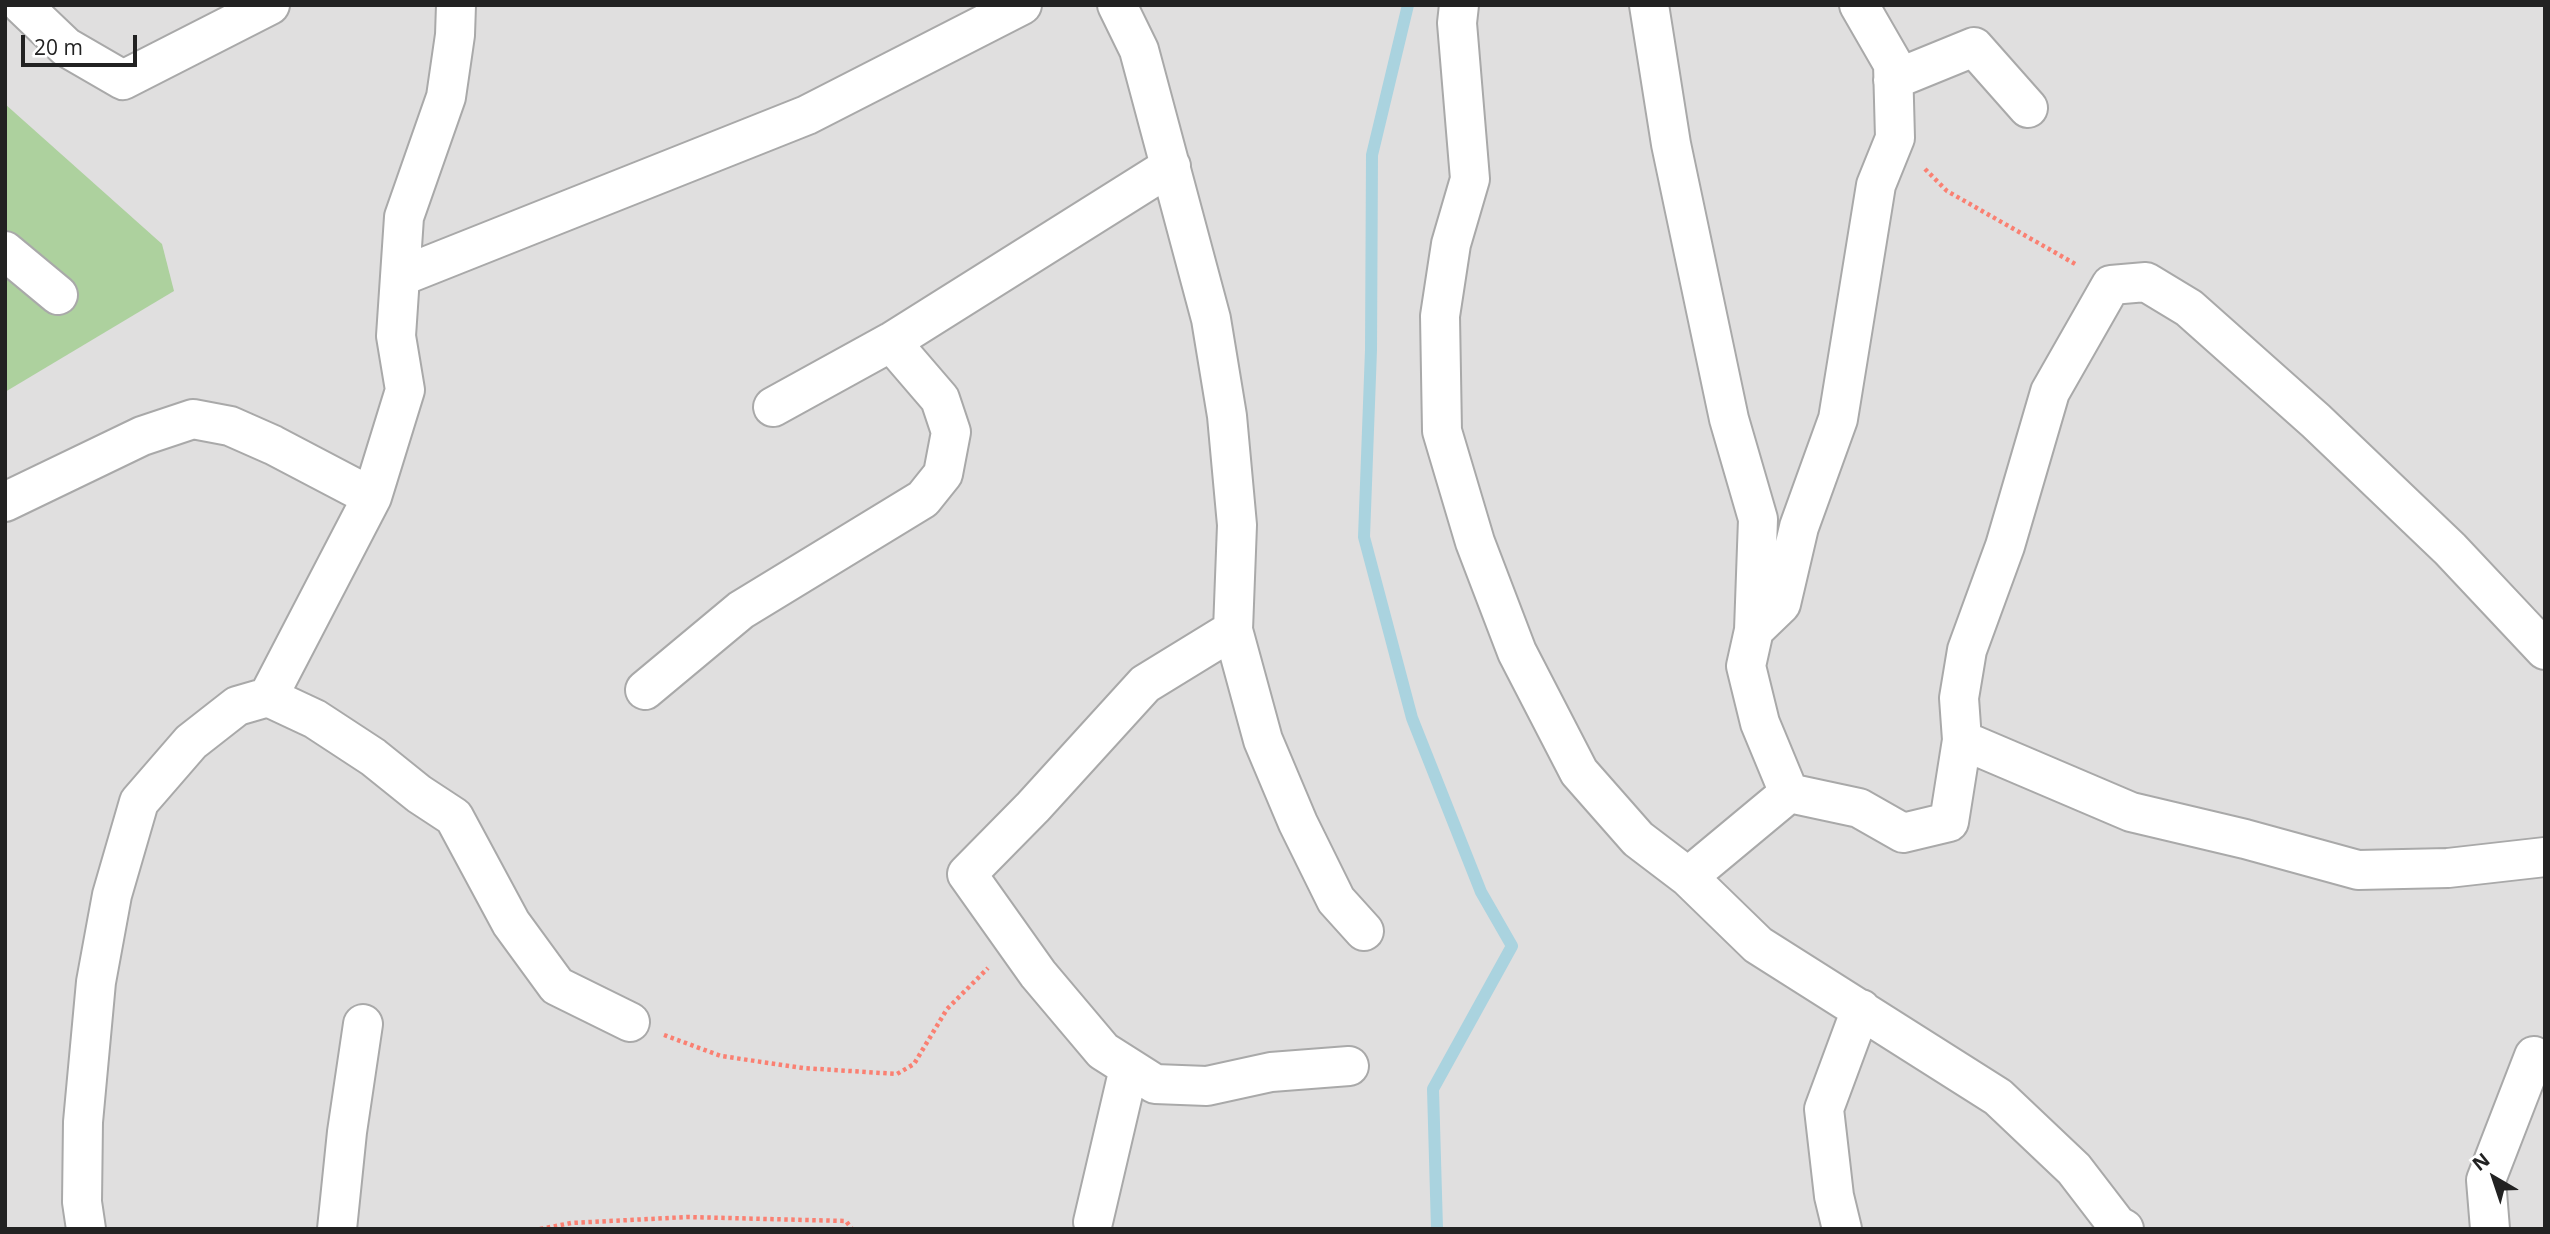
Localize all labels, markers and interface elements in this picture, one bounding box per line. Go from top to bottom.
scale bar [24,21,140,65]
text: 20 m [34,33,83,61]
north arrow [2459,1143,2529,1213]
text: N [2467,1147,2495,1177]

